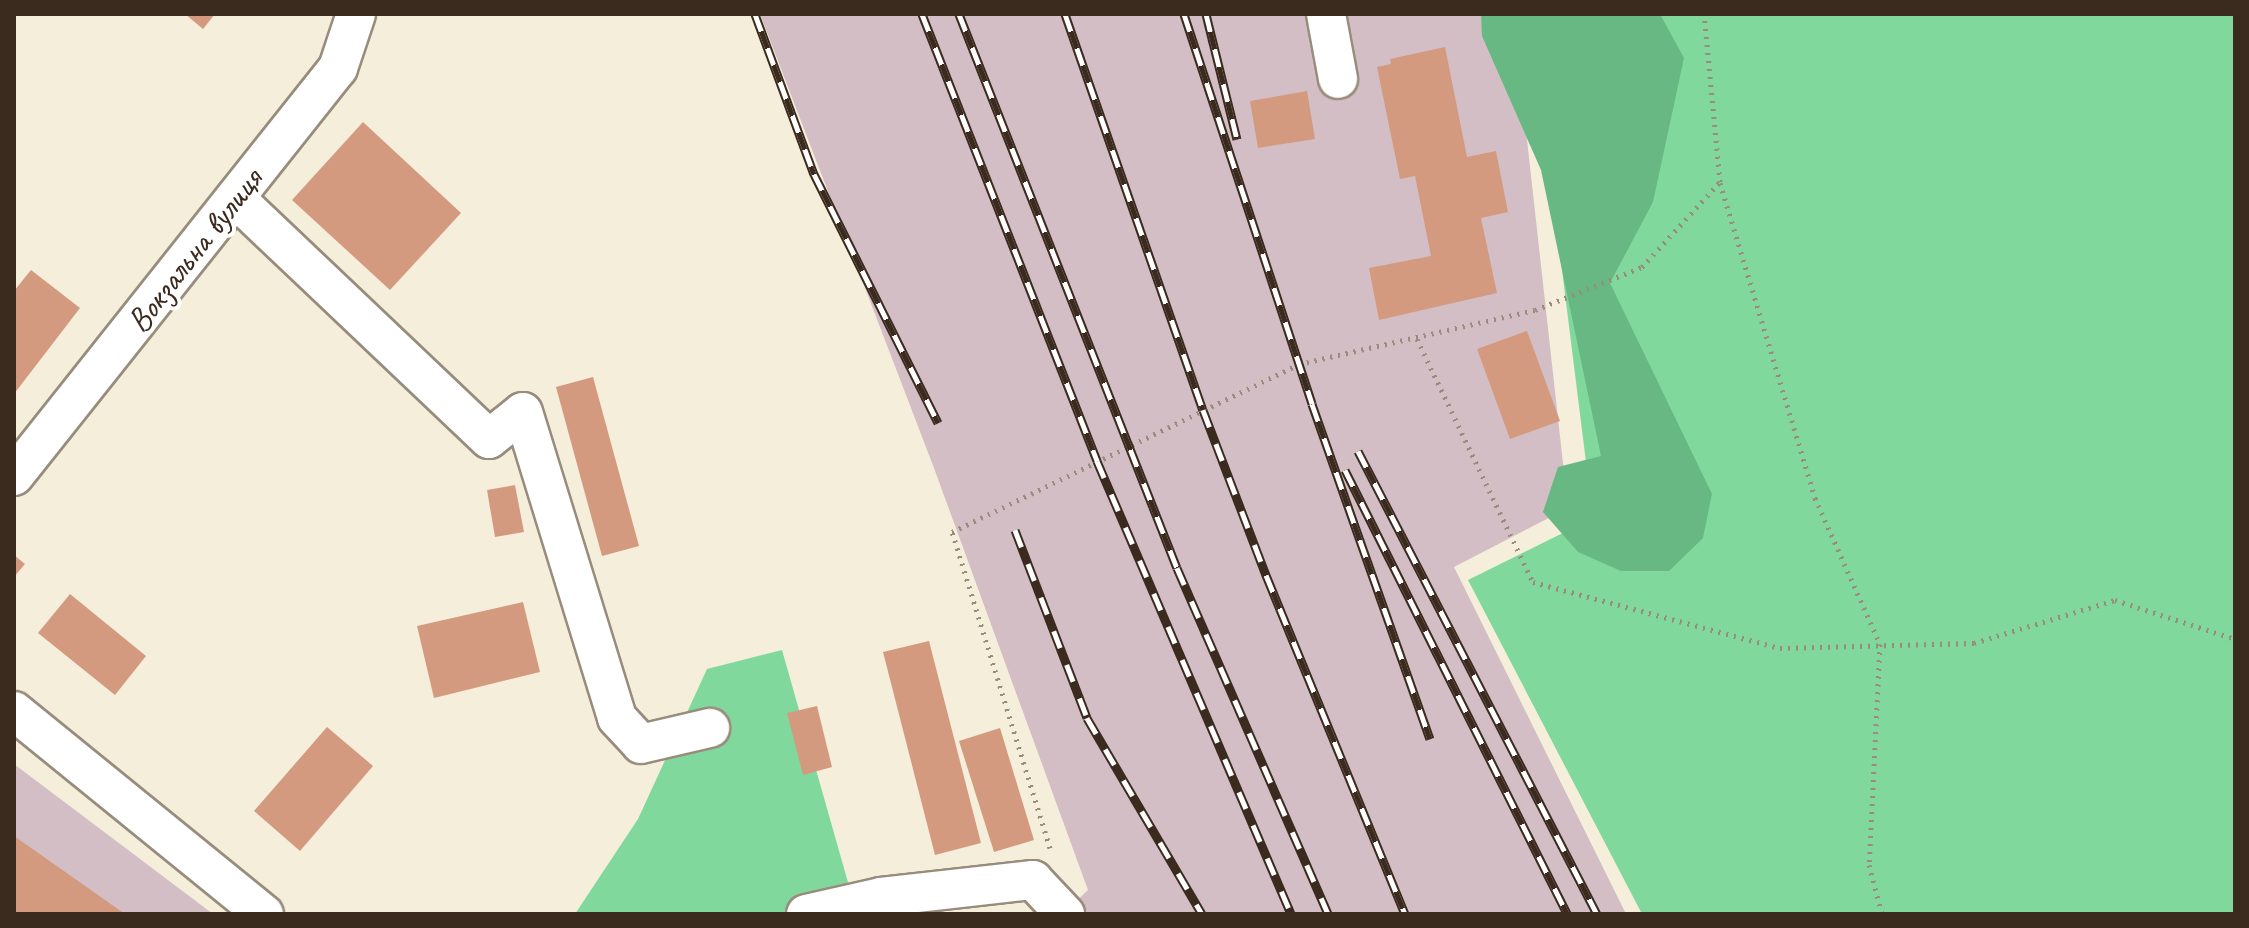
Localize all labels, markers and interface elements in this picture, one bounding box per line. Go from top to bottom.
street label: Вокзальна вулиця [118,160,270,340]

